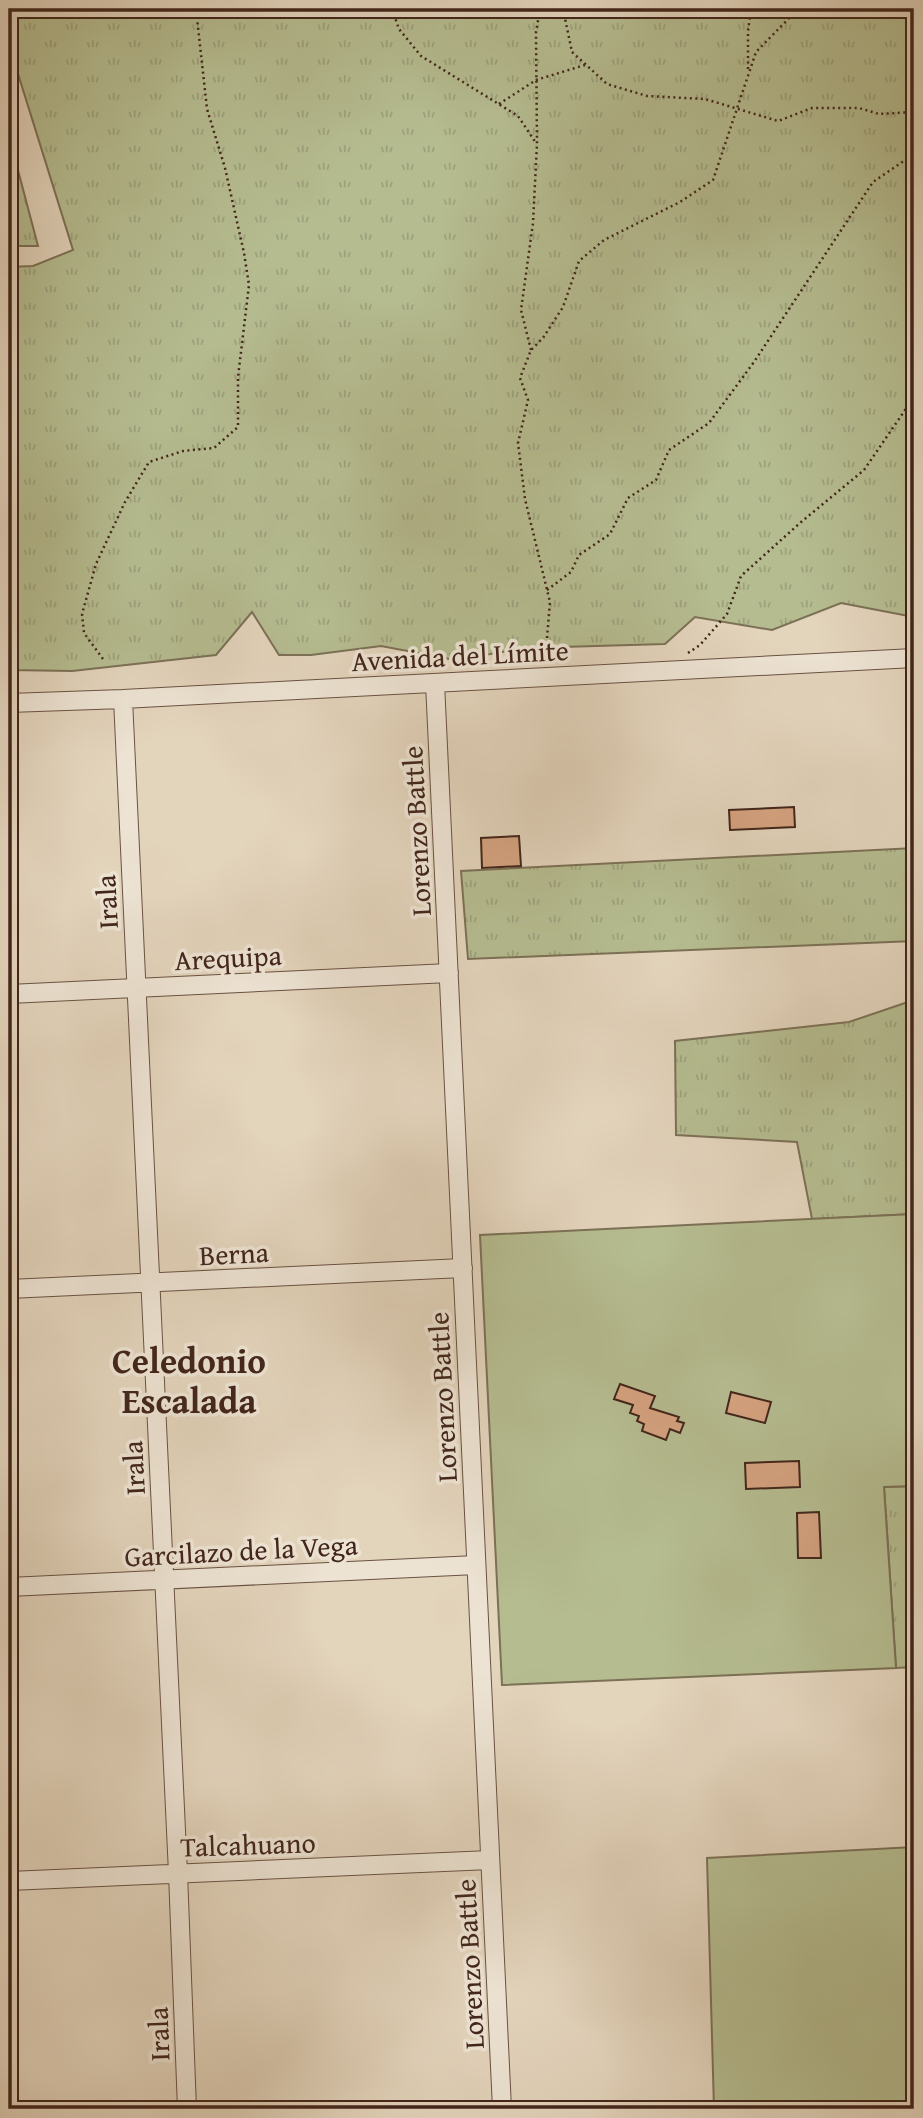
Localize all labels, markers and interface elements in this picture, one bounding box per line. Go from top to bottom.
street label: Avenida del Límite [350,629,570,681]
street label: Lorenzo Battle [391,745,441,917]
street label: Irala [84,873,128,930]
street label: Arequipa [173,934,283,980]
street label: Berna [198,1231,271,1275]
street label: Lorenzo Battle [417,1311,467,1483]
district label: Celedonio Escalada [112,1335,266,1426]
street label: Irala [111,1439,155,1496]
street label: Garcilazo de la Vega [123,1523,359,1577]
street label: Talcahuano [180,1821,316,1867]
street label: Lorenzo Battle [444,1878,494,2050]
street label: Irala [137,2005,179,2062]

